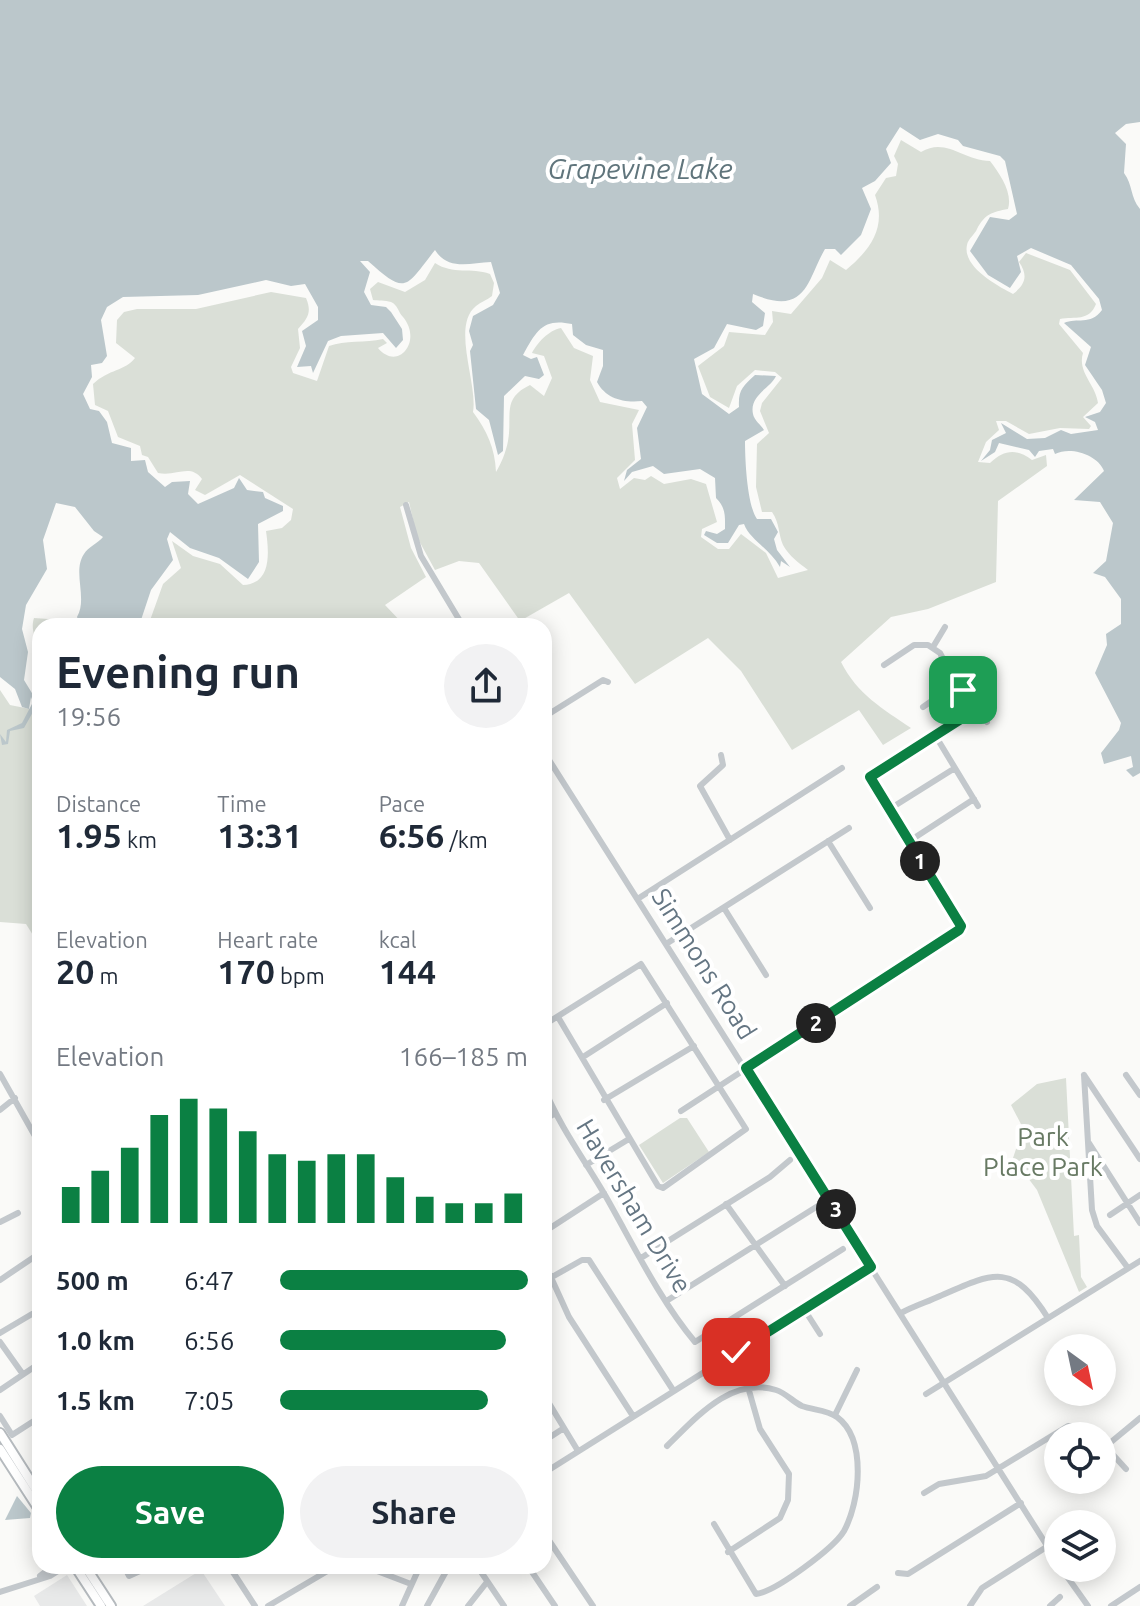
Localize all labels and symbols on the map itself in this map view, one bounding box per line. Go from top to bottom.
water label: Grapevine Lake [547,153,733,184]
pin [929,656,997,724]
pin: 1 [900,841,940,881]
street label: Simmons Road [647,883,762,1044]
pin: 2 [796,1003,836,1043]
street label: Haversham Drive [571,1114,698,1298]
park label: Park Place Park [983,1122,1103,1181]
pin: 3 [816,1189,856,1229]
pin [702,1318,770,1386]
north arrow [1044,1334,1116,1406]

